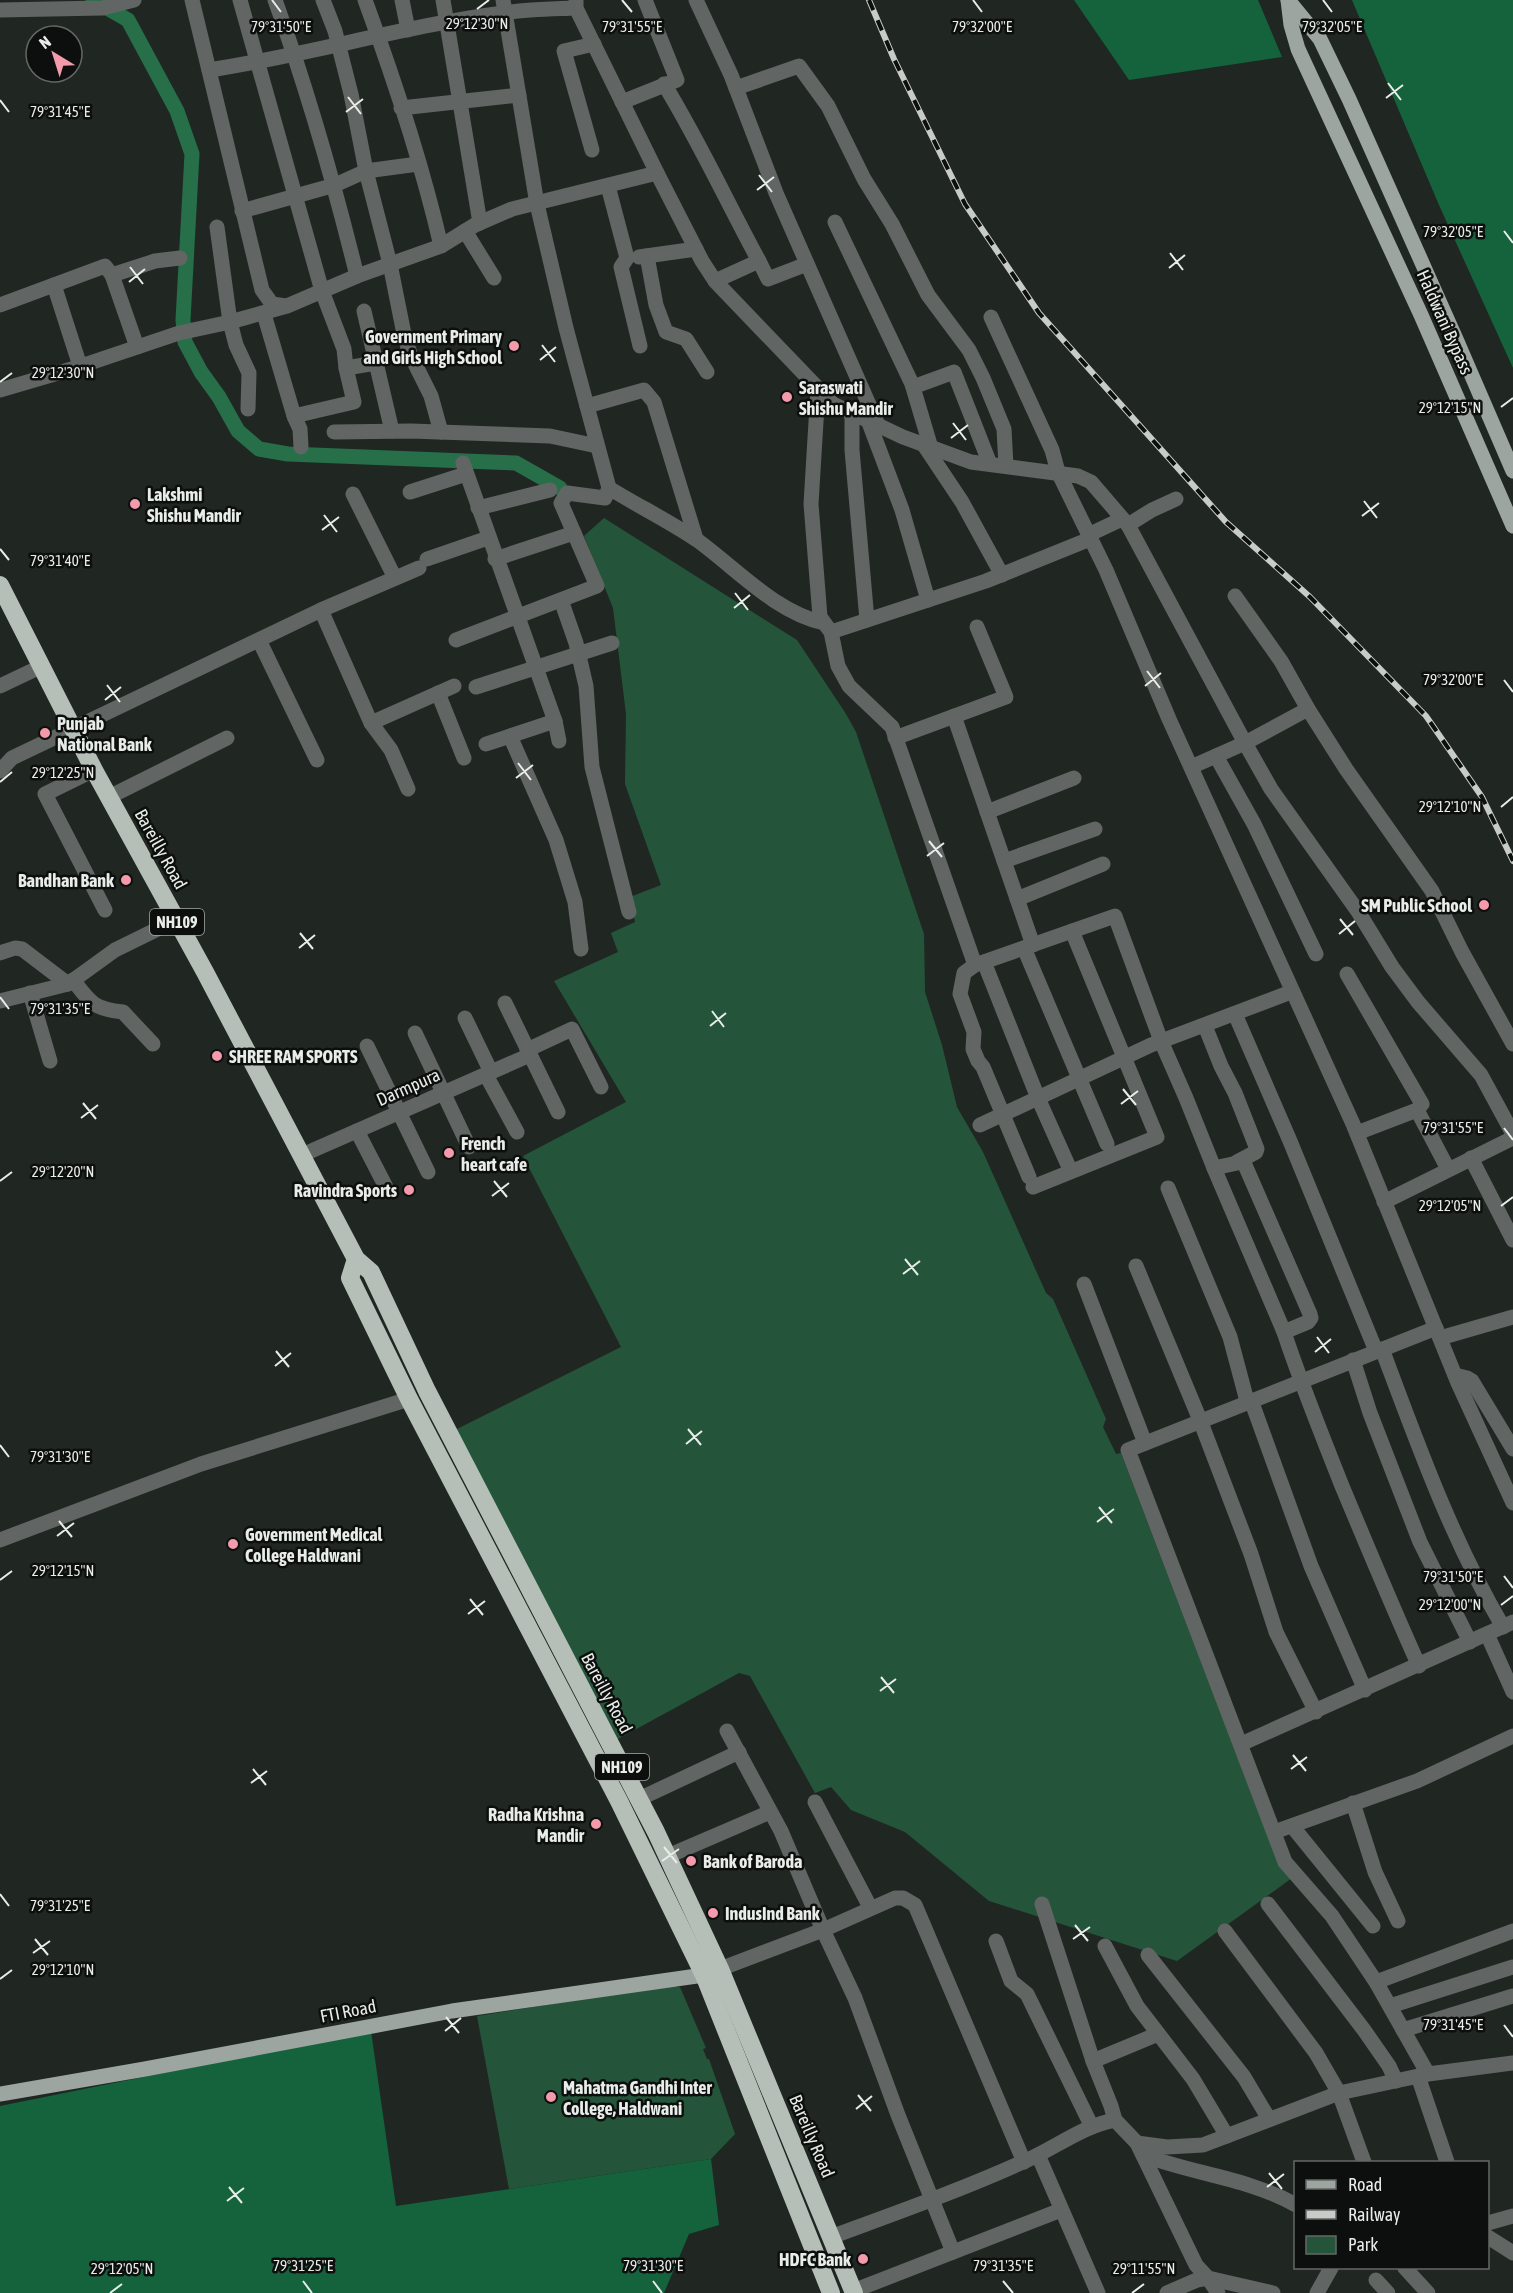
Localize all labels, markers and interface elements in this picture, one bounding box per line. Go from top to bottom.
text: 29°12'30"N [446,15,508,32]
text: 79°31'50"E [251,18,312,35]
text: 79°31'55"E [602,18,663,35]
text: 79°32'00"E [952,18,1013,35]
text: 79°32'05"E [1302,18,1363,35]
north arrow [24,24,84,84]
text: N [35,32,54,52]
text: 79°31'45"E [30,103,91,120]
text: 79°32'05"E [1423,223,1484,240]
street label: Haldwani Bypass [1413,267,1477,377]
place label: Government Primary and Girls High School [363,326,503,368]
marker: Government Primary and Girls High School [507,339,521,353]
text: 29°12'30"N [32,364,94,381]
place label: Saraswati Shishu Mandir [799,377,894,419]
marker: Saraswati Shishu Mandir [780,390,794,404]
text: 29°12'15"N [1419,399,1481,416]
place label: Lakshmi Shishu Mandir [147,484,242,526]
marker: Lakshmi Shishu Mandir [128,497,142,511]
text: 79°31'40"E [30,552,91,569]
text: 79°32'00"E [1423,671,1484,688]
place label: Punjab National Bank [57,713,153,755]
marker: Punjab National Bank [38,726,52,740]
text: 29°12'25"N [32,764,94,781]
text: 29°12'10"N [1419,798,1481,815]
street label: Bareilly Road [130,805,192,893]
place label: Bandhan Bank [18,870,115,891]
marker: Bandhan Bank [119,873,133,887]
place label: SM Public School [1361,895,1472,916]
marker: SM Public School [1477,898,1491,912]
road number: NH109 [150,909,204,935]
text: 79°31'35"E [30,1000,91,1017]
place label: SHREE RAM SPORTS [229,1046,358,1067]
marker: SHREE RAM SPORTS [210,1049,224,1063]
street label: Darmpura [373,1064,443,1110]
text: 79°31'55"E [1423,1119,1484,1136]
place label: French heart cafe [461,1133,527,1175]
marker: French heart cafe [442,1146,456,1160]
text: 29°12'20"N [32,1163,94,1180]
place label: Ravindra Sports [294,1180,398,1201]
marker: Ravindra Sports [402,1183,416,1197]
text: 29°12'05"N [1419,1197,1481,1214]
text: 79°31'30"E [30,1448,91,1465]
place label: Government Medical College Haldwani [245,1524,383,1566]
marker: Government Medical College Haldwani [226,1537,240,1551]
text: 29°12'15"N [32,1562,94,1579]
text: 79°31'50"E [1423,1568,1484,1585]
text: 29°12'00"N [1419,1596,1481,1613]
street label: Bareilly Road [577,1649,637,1737]
road number: NH109 [595,1754,649,1780]
place label: Radha Krishna Mandir [488,1804,585,1846]
marker: Radha Krishna Mandir [589,1817,603,1831]
place label: Bank of Baroda [703,1851,803,1872]
marker: Bank of Baroda [684,1854,698,1868]
text: 79°31'25"E [30,1897,91,1914]
place label: IndusInd Bank [725,1903,821,1924]
marker: IndusInd Bank [706,1906,720,1920]
text: 29°12'10"N [32,1961,94,1978]
street label: FTI Road [318,1995,378,2027]
text: 79°31'45"E [1423,2016,1484,2033]
place label: Mahatma Gandhi Inter College, Haldwani [563,2077,713,2119]
marker: Mahatma Gandhi Inter College, Haldwani [544,2090,558,2104]
street label: Bareilly Road [785,2091,839,2181]
legend [1294,2161,1489,2269]
text: Road [1348,2174,1382,2195]
text: Railway [1348,2204,1400,2225]
text: Park [1348,2234,1378,2255]
place label: HDFC Bank [779,2249,852,2270]
marker: HDFC Bank [856,2252,870,2266]
text: 79°31'25"E [273,2257,334,2274]
text: 79°31'30"E [623,2257,684,2274]
text: 79°31'35"E [973,2257,1034,2274]
text: 29°12'05"N [91,2260,153,2277]
text: 29°11'55"N [1113,2260,1175,2277]

